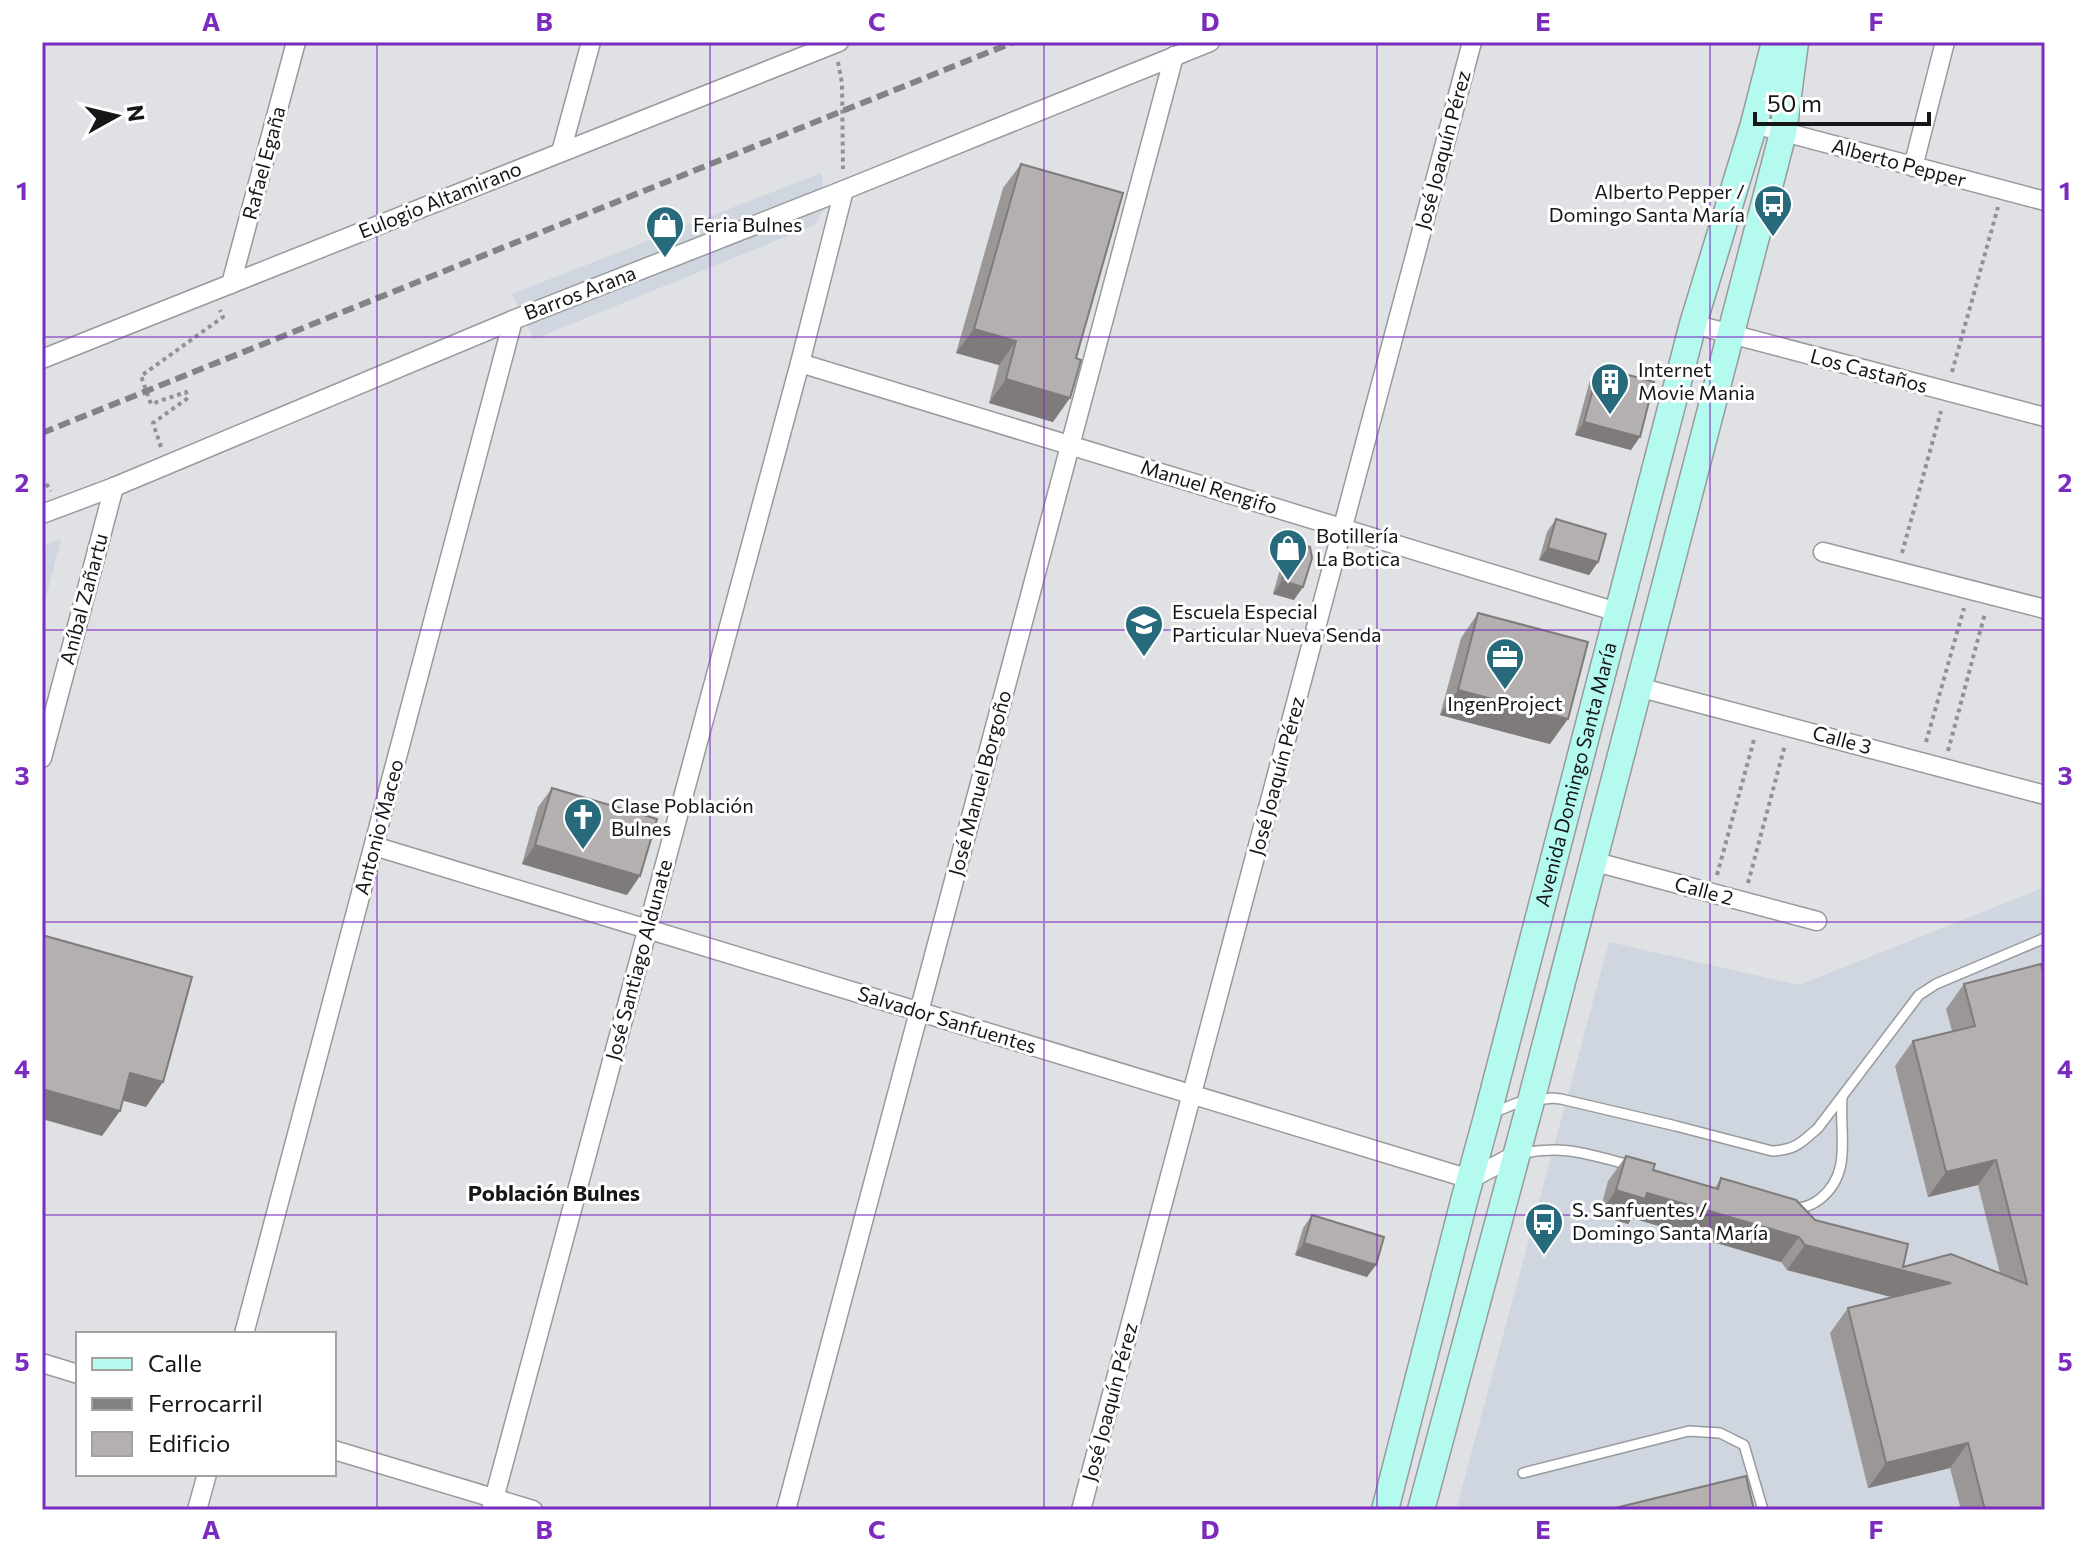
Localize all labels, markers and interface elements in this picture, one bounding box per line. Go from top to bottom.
text: A [202,5,221,36]
text: B [535,5,553,36]
text: C [868,5,886,36]
text: D [1200,5,1220,36]
text: E [1535,5,1551,36]
text: F [1868,5,1884,36]
street label: José Joaquín Pérez [1409,68,1475,232]
north arrow [76,76,156,156]
scale bar [1755,76,1929,126]
text: 50 m [1767,88,1822,117]
text: N [122,103,151,123]
street label: Rafael Egaña [236,103,290,222]
street label: Alberto Pepper [1829,133,1969,191]
street label: Eulogio Altamirano [355,155,525,243]
text: 1 [16,174,28,205]
text: 1 [2059,174,2071,205]
place label: Alberto Pepper / Domingo Santa María [1549,179,1745,226]
bus stop icon: Alberto Pepper / Domingo Santa María [1752,183,1794,238]
shop icon: Feria Bulnes [644,204,686,259]
place label: Feria Bulnes [693,212,802,236]
street label: Barros Arana [520,260,639,324]
street label: Los Castaños [1808,343,1930,397]
place label: Internet Movie Mania [1638,357,1755,404]
building icon: Internet Movie Mania [1589,361,1631,416]
street label: Manuel Rengifo [1138,454,1281,518]
text: 2 [15,466,29,497]
text: 2 [2058,466,2072,497]
place label: Botillería La Botica [1316,523,1400,570]
shop icon: Botillería La Botica [1267,527,1309,582]
street label: Aníbal Zañartu [54,531,112,667]
place label: Escuela Especial Particular Nueva Senda [1172,599,1381,646]
school or university icon: Escuela Especial Particular Nueva Senda [1123,603,1165,658]
office icon: IngenProject [1484,636,1526,691]
street label: Avenida Domingo Santa María [1529,639,1621,909]
street label: José Manuel Borgoño [943,687,1015,878]
place label: IngenProject [1447,691,1563,715]
street label: José Joaquín Pérez [1243,694,1309,858]
street label: Calle 3 [1810,720,1874,758]
street label: Antonio Maceo [348,756,408,897]
text: 3 [14,759,30,790]
text: 3 [2057,759,2073,790]
place label: Clase Población Bulnes [611,793,754,840]
church icon: Clase Población Bulnes [562,796,604,851]
street label: José Santiago Aldunate [600,857,676,1063]
street label: Calle 2 [1672,871,1736,909]
street label: Salvador Sanfuentes [855,980,1040,1058]
text: 4 [14,1052,30,1083]
text: 4 [2057,1052,2073,1083]
district label: Población Bulnes [468,1179,640,1206]
place label: S. Sanfuentes / Domingo Santa María [1572,1197,1768,1244]
bus stop icon: S. Sanfuentes / Domingo Santa María [1523,1201,1565,1256]
street label: José Joaquín Pérez [1076,1320,1142,1484]
legend [76,1332,336,1476]
text: 5 [14,1345,30,1376]
text: 5 [2057,1345,2073,1376]
text: Calle [148,1348,202,1377]
text: Ferrocarril [148,1388,263,1417]
text: Edificio [148,1428,230,1457]
text: A [202,1513,221,1544]
text: B [535,1513,553,1544]
text: C [868,1513,886,1544]
text: D [1200,1513,1220,1544]
text: E [1535,1513,1551,1544]
text: F [1868,1513,1884,1544]

